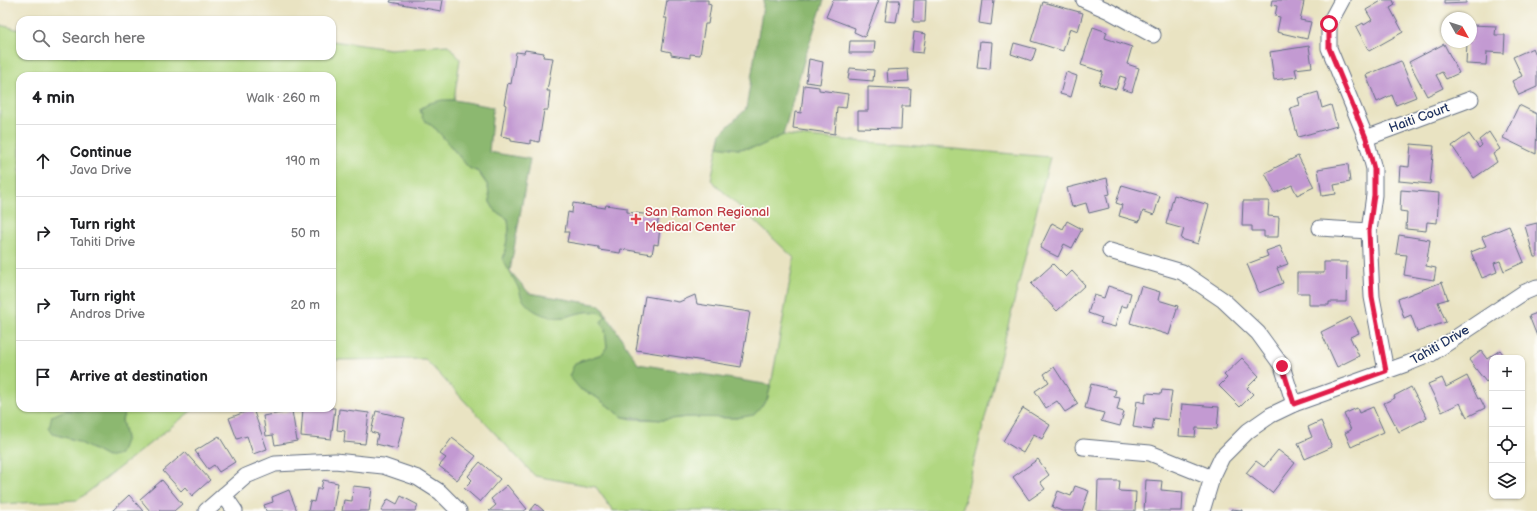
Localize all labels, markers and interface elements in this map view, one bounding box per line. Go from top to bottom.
north arrow [1441,12,1477,48]
route start [1320,15,1338,33]
search box [16,16,336,60]
icon: search [30,27,52,49]
text: Search here [62,29,145,48]
text: 4 min [32,88,75,108]
text: Walk · 260 m [246,90,320,106]
street label: Haiti Court [1387,100,1451,136]
text: Continue [70,143,132,162]
icon: ahead [32,150,54,172]
text: 190 m [286,153,320,169]
text: Java Drive [70,162,131,178]
place label: San Ramon Regional Medical Center [645,204,769,235]
marker: San Ramon Regional Medical Center [630,213,642,225]
text: Turn right [70,215,135,234]
icon: right [32,222,54,244]
text: 50 m [291,225,320,241]
text: Tahiti Drive [70,234,135,250]
text: Turn right [70,287,135,306]
icon: right [32,294,54,316]
text: 20 m [290,297,320,313]
text: Andros Drive [70,306,145,322]
street label: Tahiti Drive [1408,322,1472,368]
map controls [1489,355,1525,499]
button: + [1489,355,1525,391]
route end [1273,357,1291,375]
icon: arrive [32,366,54,388]
text: Arrive at destination [70,367,208,386]
button: − [1489,391,1525,427]
button: locate [1489,427,1525,463]
button: layers [1489,463,1525,499]

